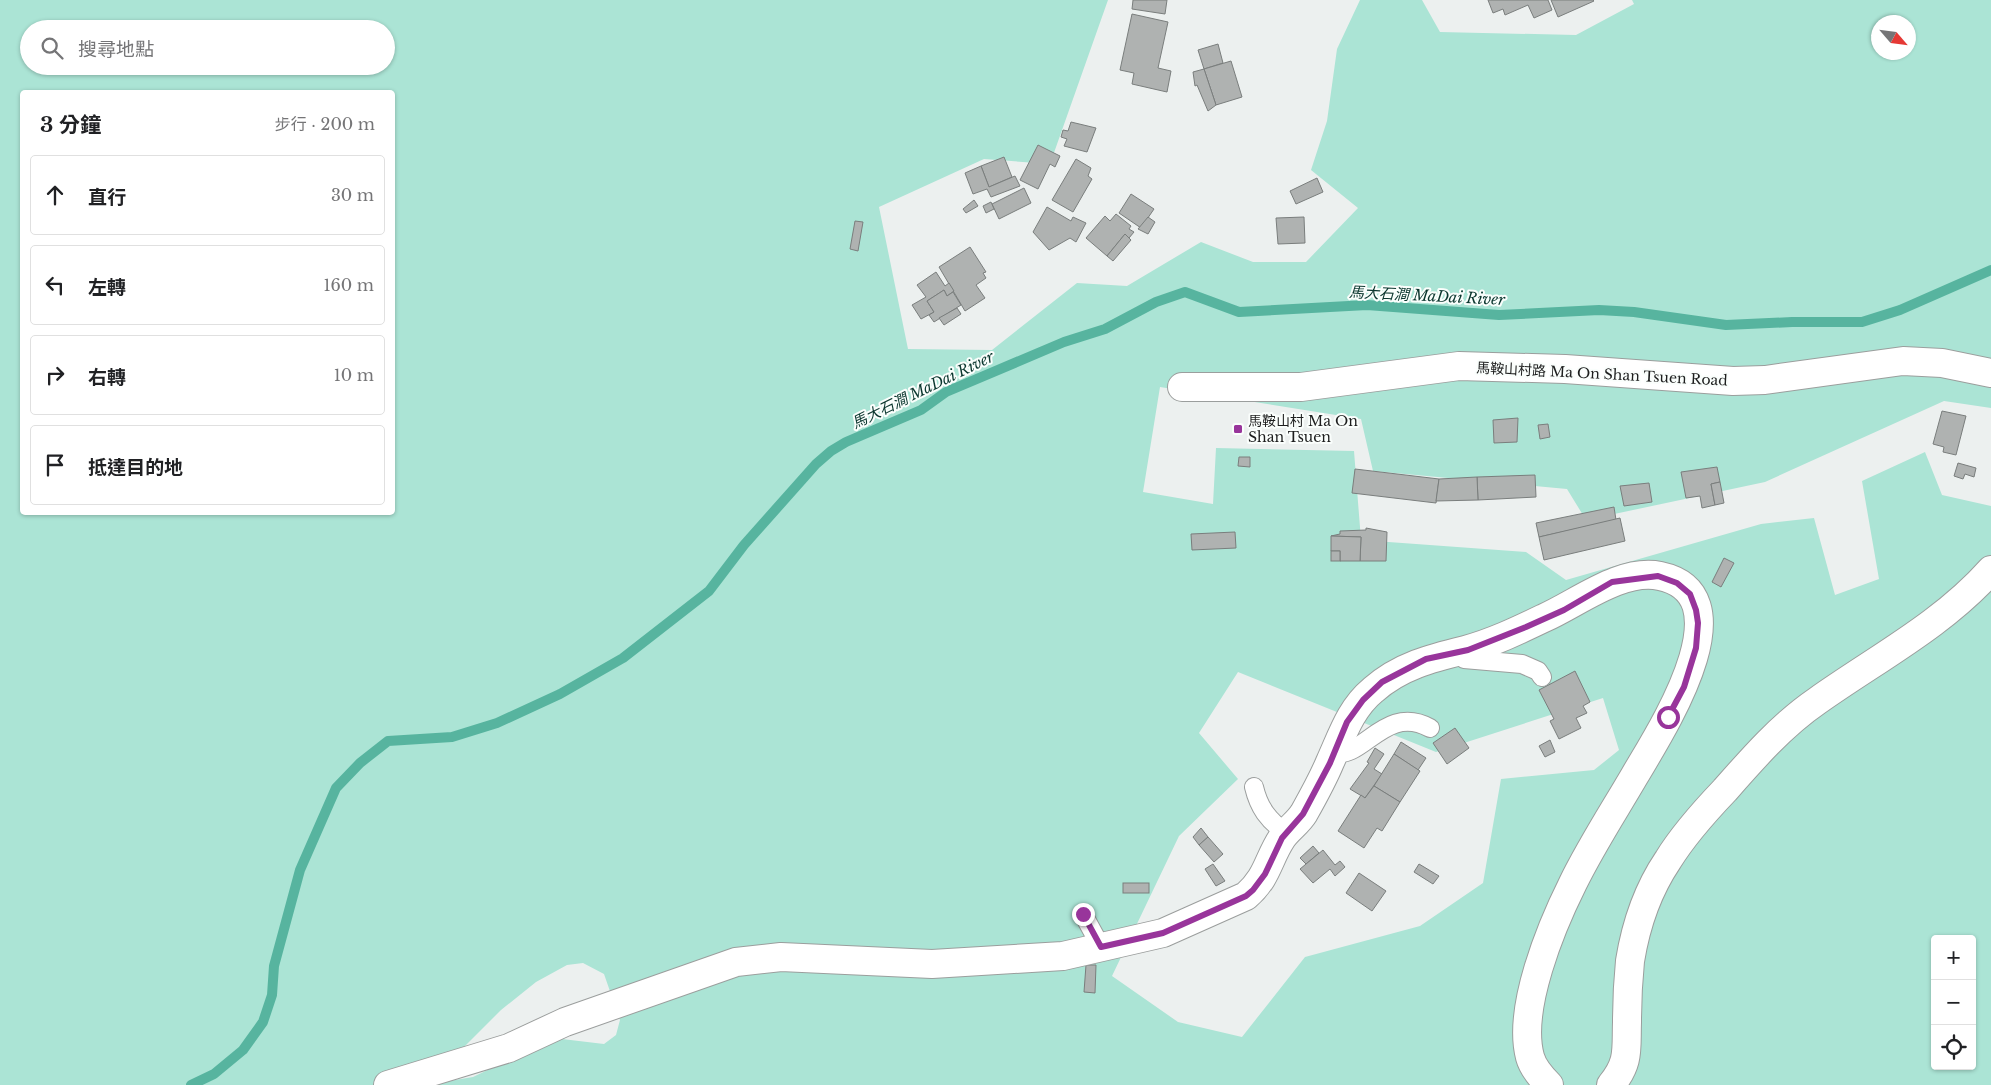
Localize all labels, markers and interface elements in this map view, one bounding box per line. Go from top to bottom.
north arrow [1871,15,1916,60]
search box [20,20,395,75]
icon: search [38,34,66,62]
text: 搜尋地點 [78,38,154,61]
text: 3 分鐘 [40,112,101,138]
text: 步行 · 200 m [275,114,375,134]
icon: ahead [41,181,69,209]
text: 30 m [331,185,374,205]
text: 直行 [88,186,126,209]
icon: left [41,271,69,299]
text: 160 m [323,275,374,295]
text: 左轉 [88,276,126,299]
water label: 馬大石澗 MaDai River [1349,282,1507,309]
water label: 馬大石澗 MaDai River [848,346,998,432]
street label: 馬鞍山村路 Ma On Shan Tsuen Road [1476,358,1729,390]
icon: right [41,361,69,389]
text: 10 m [334,365,374,385]
text: 右轉 [88,366,126,389]
place label: 馬鞍山村 Ma On Shan Tsuen [1248,412,1358,446]
marker: 馬鞍山村 Ma On Shan Tsuen [1232,423,1244,435]
icon: arrive [41,451,69,479]
text: 抵達目的地 [88,456,183,479]
route start [1657,706,1680,729]
route end [1072,903,1095,926]
map controls [1931,935,1976,1070]
button: + [1931,935,1976,980]
button: − [1931,980,1976,1025]
button: locate [1931,1025,1976,1070]

